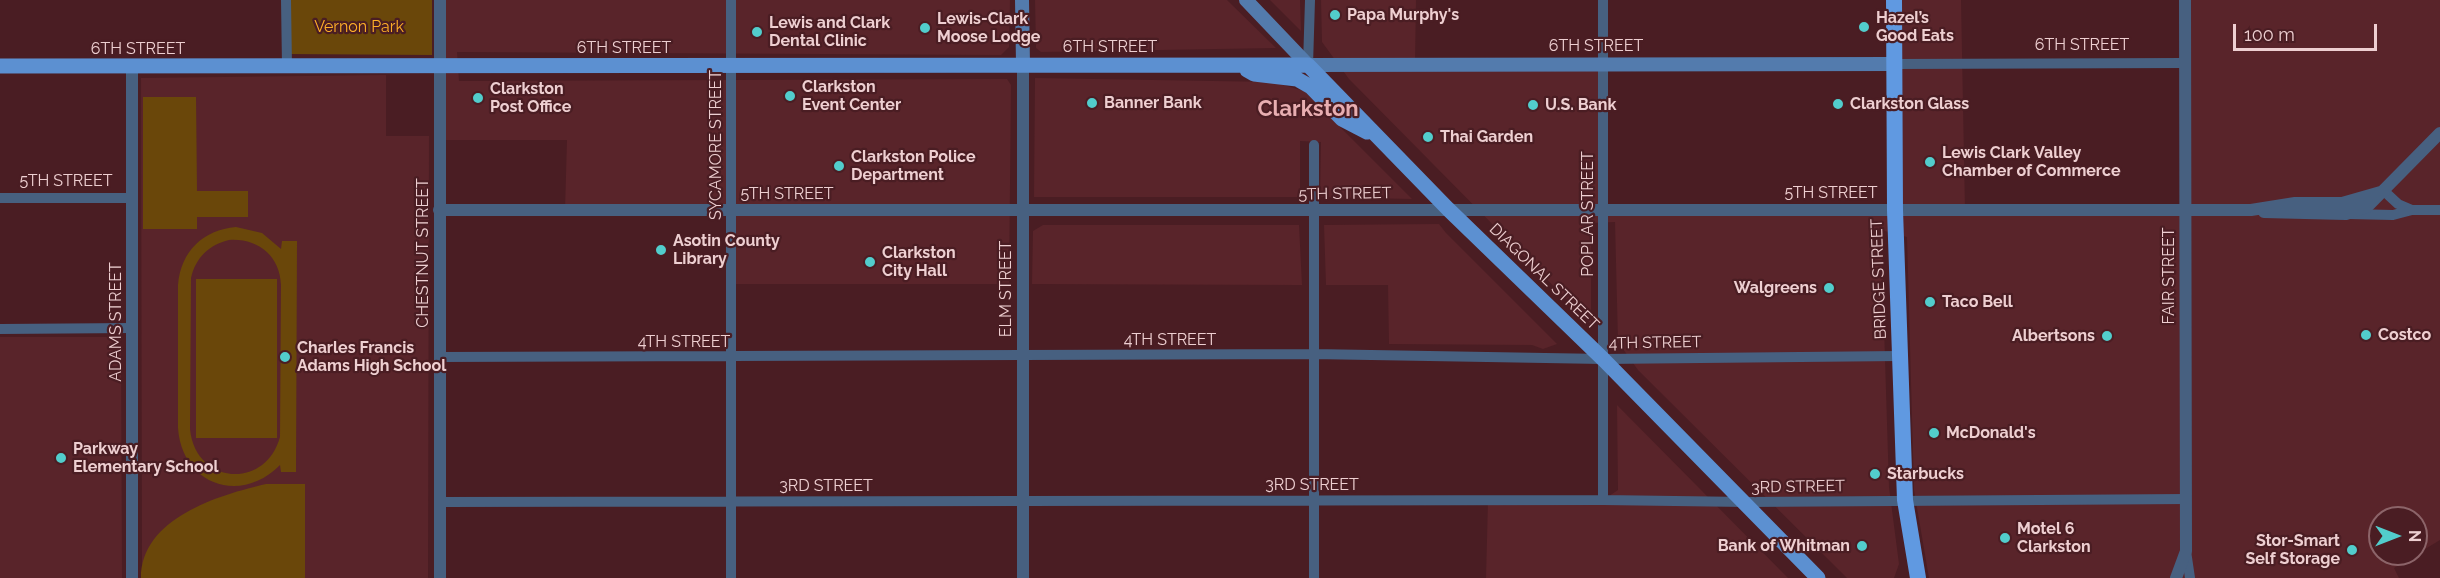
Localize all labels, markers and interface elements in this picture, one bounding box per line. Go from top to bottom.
place label: Papa Murphy's [1347,5,1459,25]
marker: Papa Murphy's [1328,8,1342,22]
place label: Hazel’s Good Eats [1876,8,1954,46]
place label: Lewis-Clark Moose Lodge [937,9,1040,47]
scale bar [2236,12,2380,50]
place label: Lewis and Clark Dental Clinic [769,13,890,51]
park label: Vernon Park [314,17,404,37]
marker: Hazel’s Good Eats [1857,20,1871,34]
marker: Lewis-Clark Moose Lodge [918,21,932,35]
text: 100 m [2244,24,2295,45]
marker: Lewis and Clark Dental Clinic [750,25,764,39]
street label: 6TH STREET [2035,35,2129,55]
street label: 6TH STREET [1549,36,1643,56]
street label: 6TH STREET [1063,37,1157,57]
street label: 6TH STREET [577,38,671,58]
street label: 6TH STREET [91,39,185,59]
street label: SYCAMORE STREET [706,70,726,220]
place label: Clarkston Event Center [802,77,901,115]
place label: Clarkston Post Office [490,79,571,117]
marker: Clarkston Event Center [783,89,797,103]
marker: Clarkston Post Office [471,91,485,105]
place label: Banner Bank [1104,93,1202,113]
place label: Clarkston Glass [1850,94,1969,114]
place label: U.S. Bank [1545,95,1616,115]
marker: Banner Bank [1085,96,1099,110]
district label: Clarkston [1257,96,1359,122]
marker: Clarkston Glass [1831,97,1845,111]
marker: U.S. Bank [1526,98,1540,112]
place label: Thai Garden [1440,127,1533,147]
marker: Thai Garden [1421,130,1435,144]
place label: Lewis Clark Valley Chamber of Commerce [1942,143,2120,181]
place label: Clarkston Police Department [851,147,976,185]
street label: POPLAR STREET [1578,151,1598,277]
marker: Lewis Clark Valley Chamber of Commerce [1923,155,1937,169]
marker: Clarkston Police Department [832,159,846,173]
street label: 5TH STREET [19,171,113,191]
street label: CHESTNUT STREET [413,178,433,328]
street label: 5TH STREET [1784,183,1878,203]
street label: 5TH STREET [740,184,834,204]
street label: 5TH STREET [1298,184,1392,204]
street label: BRIDGE STREET [1867,218,1891,340]
street label: DIAGONAL STREET [1485,220,1603,334]
street label: FAIR STREET [2159,228,2179,324]
place label: Asotin County Library [673,231,780,269]
street label: ELM STREET [996,241,1016,337]
marker: Asotin County Library [654,243,668,257]
place label: Clarkston City Hall [882,243,956,281]
marker: Clarkston City Hall [863,255,877,269]
street label: ADAMS STREET [106,262,126,382]
place label: Walgreens [1734,278,1817,298]
marker: Walgreens [1822,281,1836,295]
place label: Taco Bell [1942,292,2013,312]
marker: Taco Bell [1923,295,1937,309]
place label: Costco [2378,325,2431,345]
place label: Albertsons [2012,326,2095,346]
marker: Costco [2359,328,2373,342]
marker: Albertsons [2100,329,2114,343]
street label: 4TH STREET [1124,330,1216,350]
street label: 4TH STREET [638,332,730,352]
street label: 4TH STREET [1608,333,1702,353]
place label: Charles Francis Adams High School [297,338,446,376]
marker: Charles Francis Adams High School [278,350,292,364]
place label: McDonald's [1946,423,2036,443]
marker: McDonald's [1927,426,1941,440]
place label: Parkway Elementary School [73,439,218,477]
marker: Parkway Elementary School [54,451,68,465]
place label: Starbucks [1887,464,1964,484]
marker: Starbucks [1868,467,1882,481]
street label: 3RD STREET [1265,475,1359,495]
street label: 3RD STREET [779,476,873,496]
street label: 3RD STREET [1751,477,1845,497]
north arrow [2368,506,2428,566]
place label: Motel 6 Clarkston [2017,519,2091,557]
text: N [2405,530,2424,542]
marker: Motel 6 Clarkston [1998,531,2012,545]
place label: Stor-Smart Self Storage [2245,531,2340,569]
place label: Bank of Whitman [1718,536,1850,556]
marker: Bank of Whitman [1855,539,1869,553]
marker: Stor-Smart Self Storage [2345,543,2359,557]

